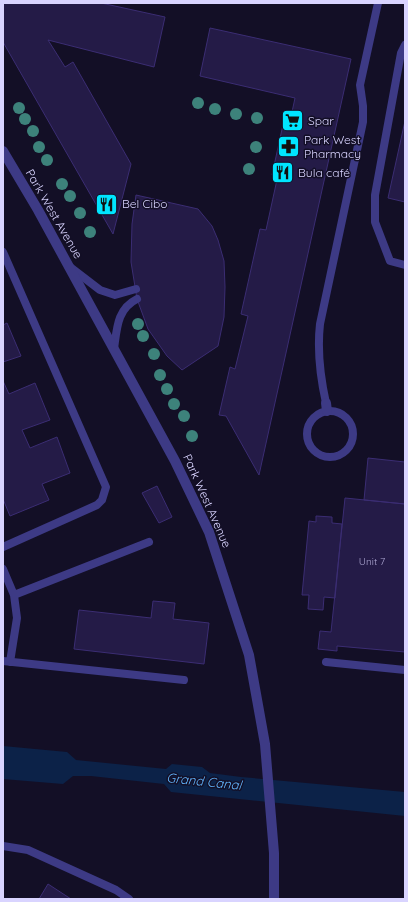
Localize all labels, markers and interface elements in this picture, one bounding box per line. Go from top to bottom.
supermarket icon: Spar [280,108,306,134]
place label: Spar [308,113,334,128]
place label: Park West Pharmacy [304,132,361,161]
pharmacy icon: Park West Pharmacy [276,134,302,160]
restaurant icon: Bula café [270,160,296,186]
place label: Bula café [298,165,350,180]
street label: Park West Avenue [23,166,86,261]
restaurant icon: Bel Cibo [94,191,120,217]
place label: Bel Cibo [122,196,168,211]
street label: Park West Avenue [180,452,235,550]
house number: Unit 7 [359,555,385,568]
water label: Grand Canal [166,769,244,793]

